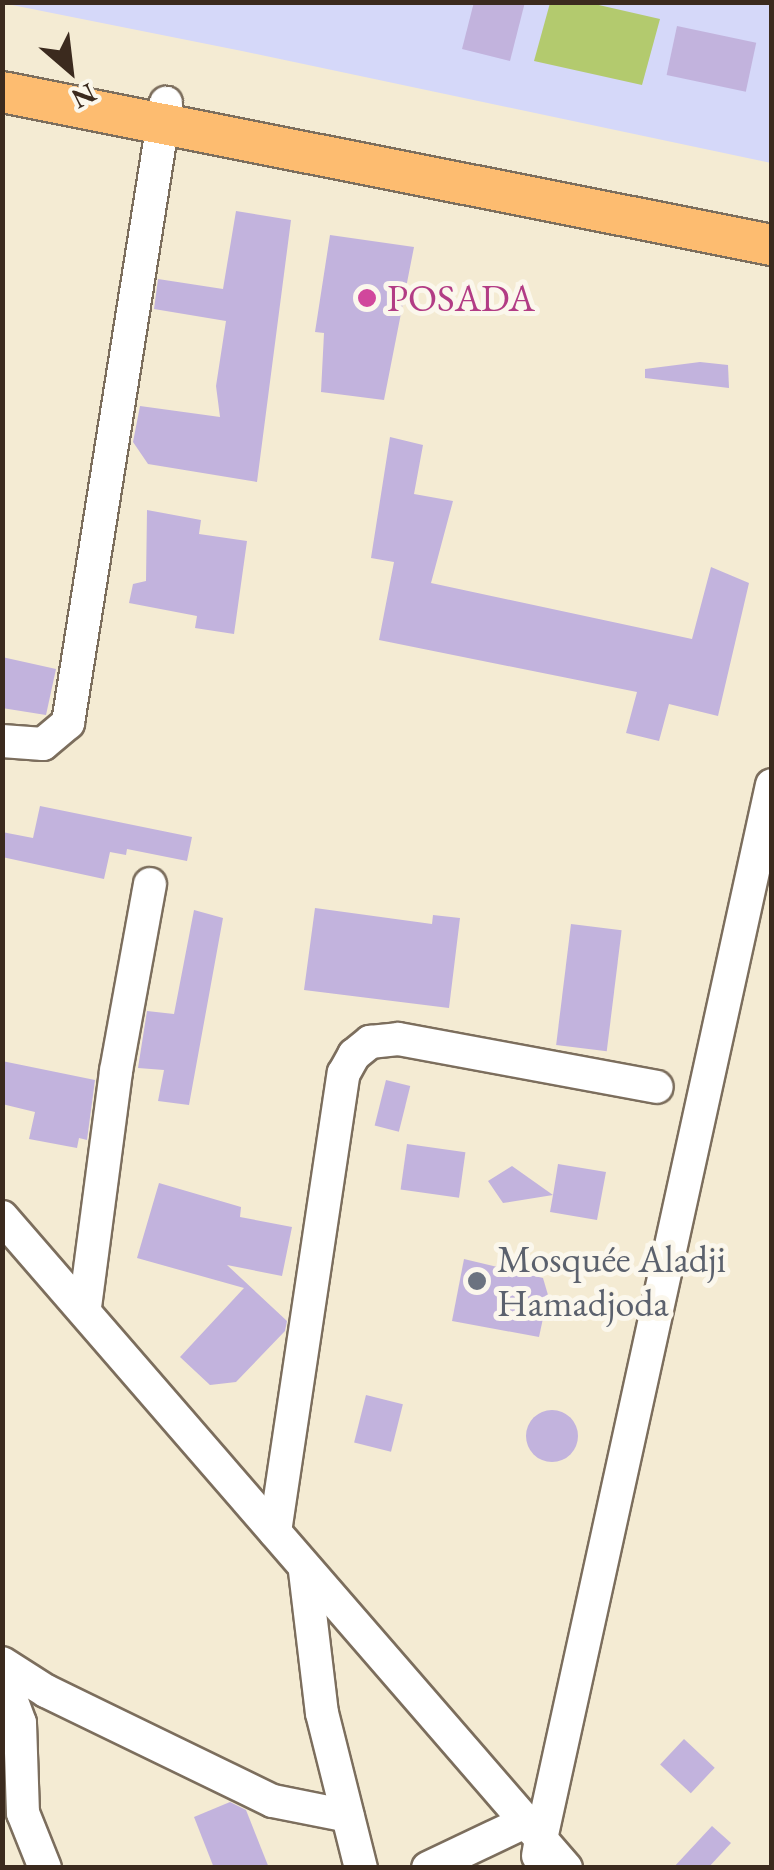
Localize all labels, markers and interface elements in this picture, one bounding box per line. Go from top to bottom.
north arrow [20,20,120,120]
text: N [66,75,103,118]
place label: POSADA [387,275,535,321]
marker: POSADA [356,287,378,309]
place label: Mosquée Aladji Hamadjoda [497,1236,726,1326]
marker: Mosquée Aladji Hamadjoda [466,1270,488,1292]

